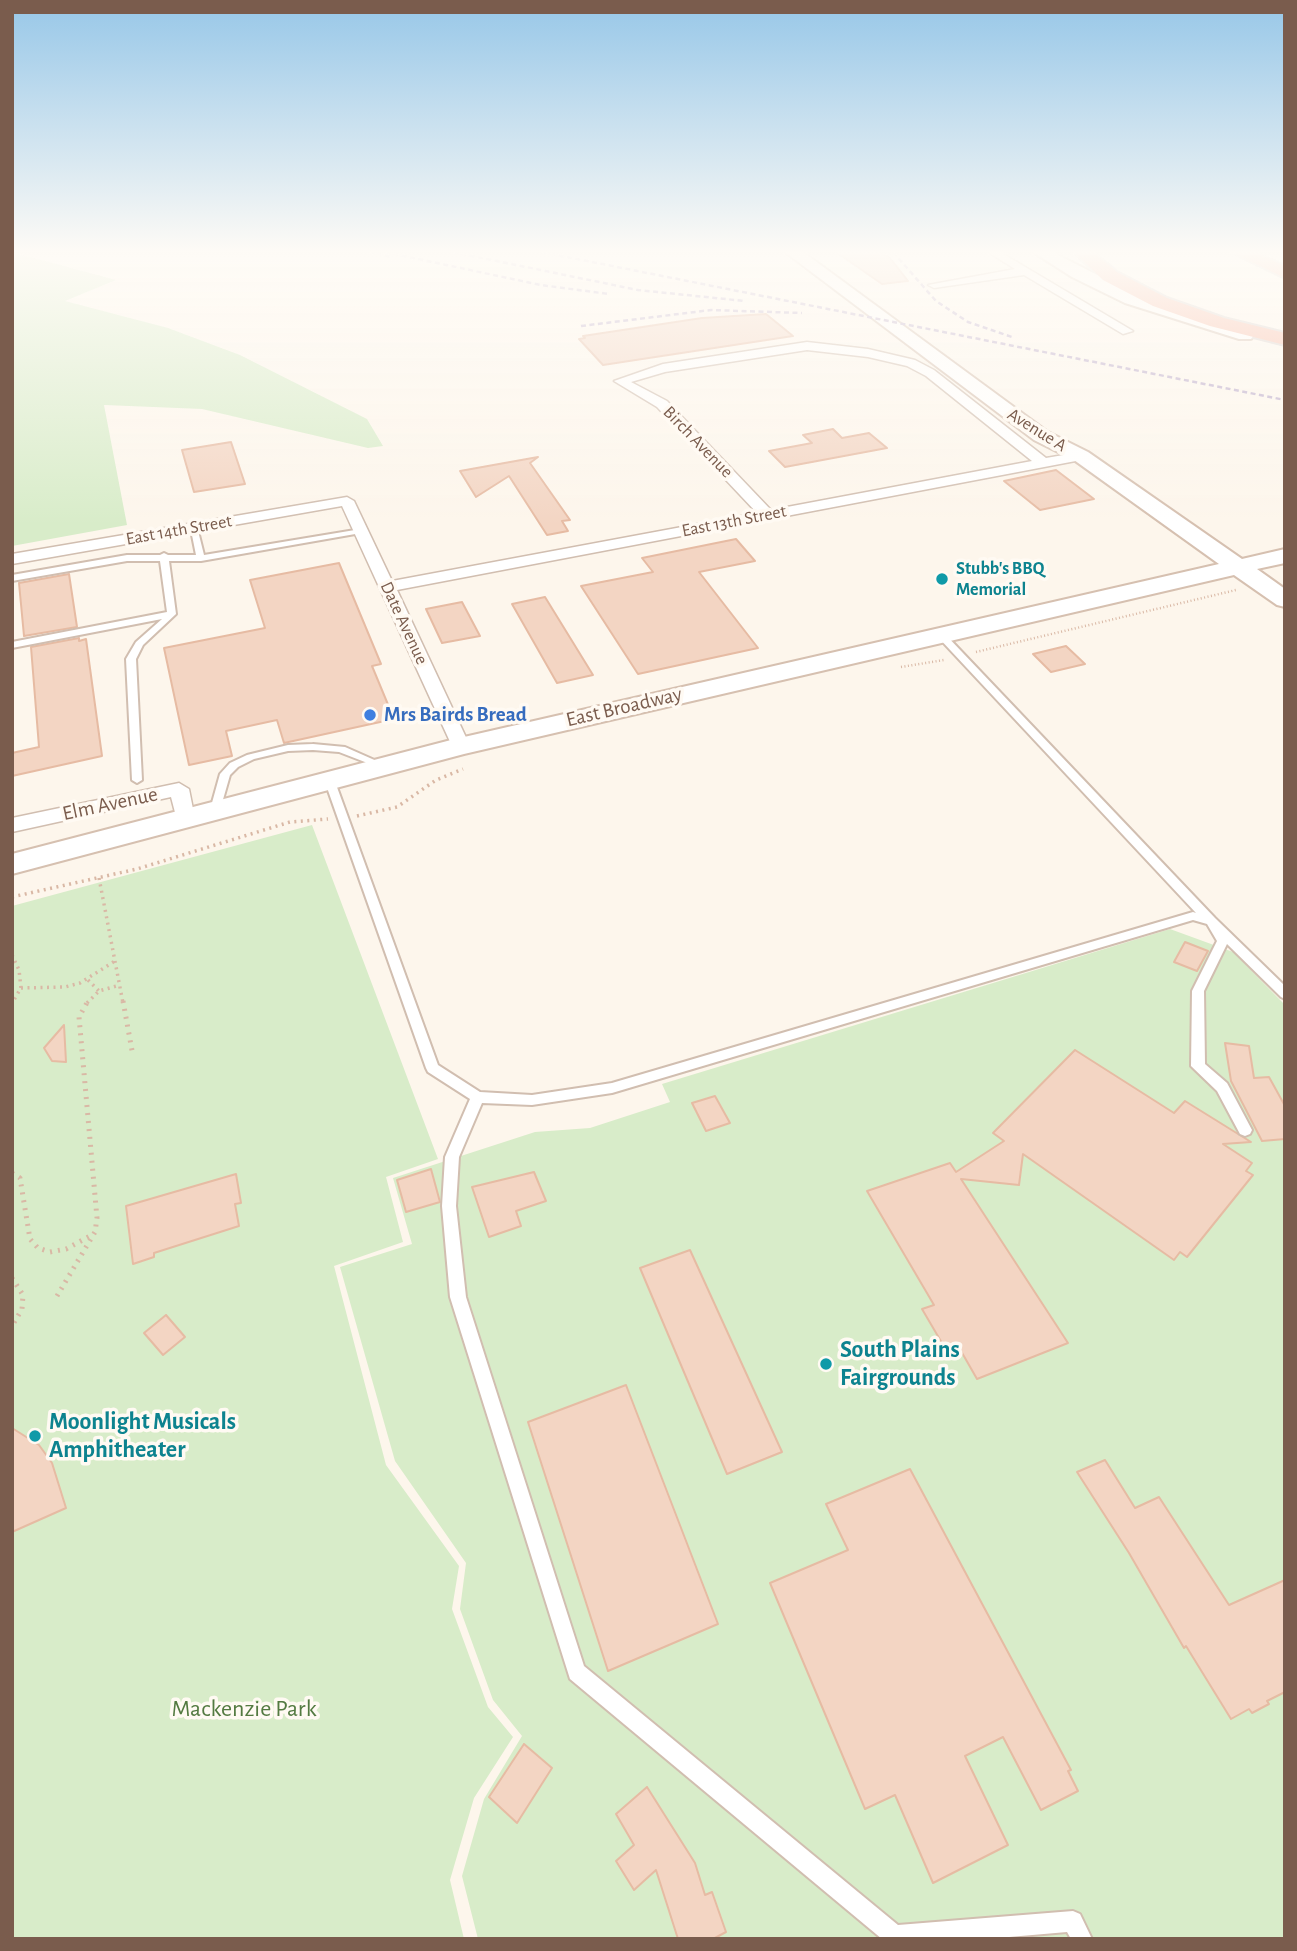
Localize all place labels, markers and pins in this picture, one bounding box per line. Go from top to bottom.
place label: Stubb's BBQ Memorial [956,558,1044,600]
marker: Stubb's BBQ Memorial [934,571,950,587]
place label: Mrs Bairds Bread [384,702,527,728]
marker: Mrs Bairds Bread [362,707,378,723]
place label: South Plains Fairgrounds [840,1336,960,1392]
marker: South Plains Fairgrounds [818,1356,834,1372]
place label: Moonlight Musicals Amphitheater [49,1408,236,1464]
marker: Moonlight Musicals Amphitheater [27,1428,43,1444]

